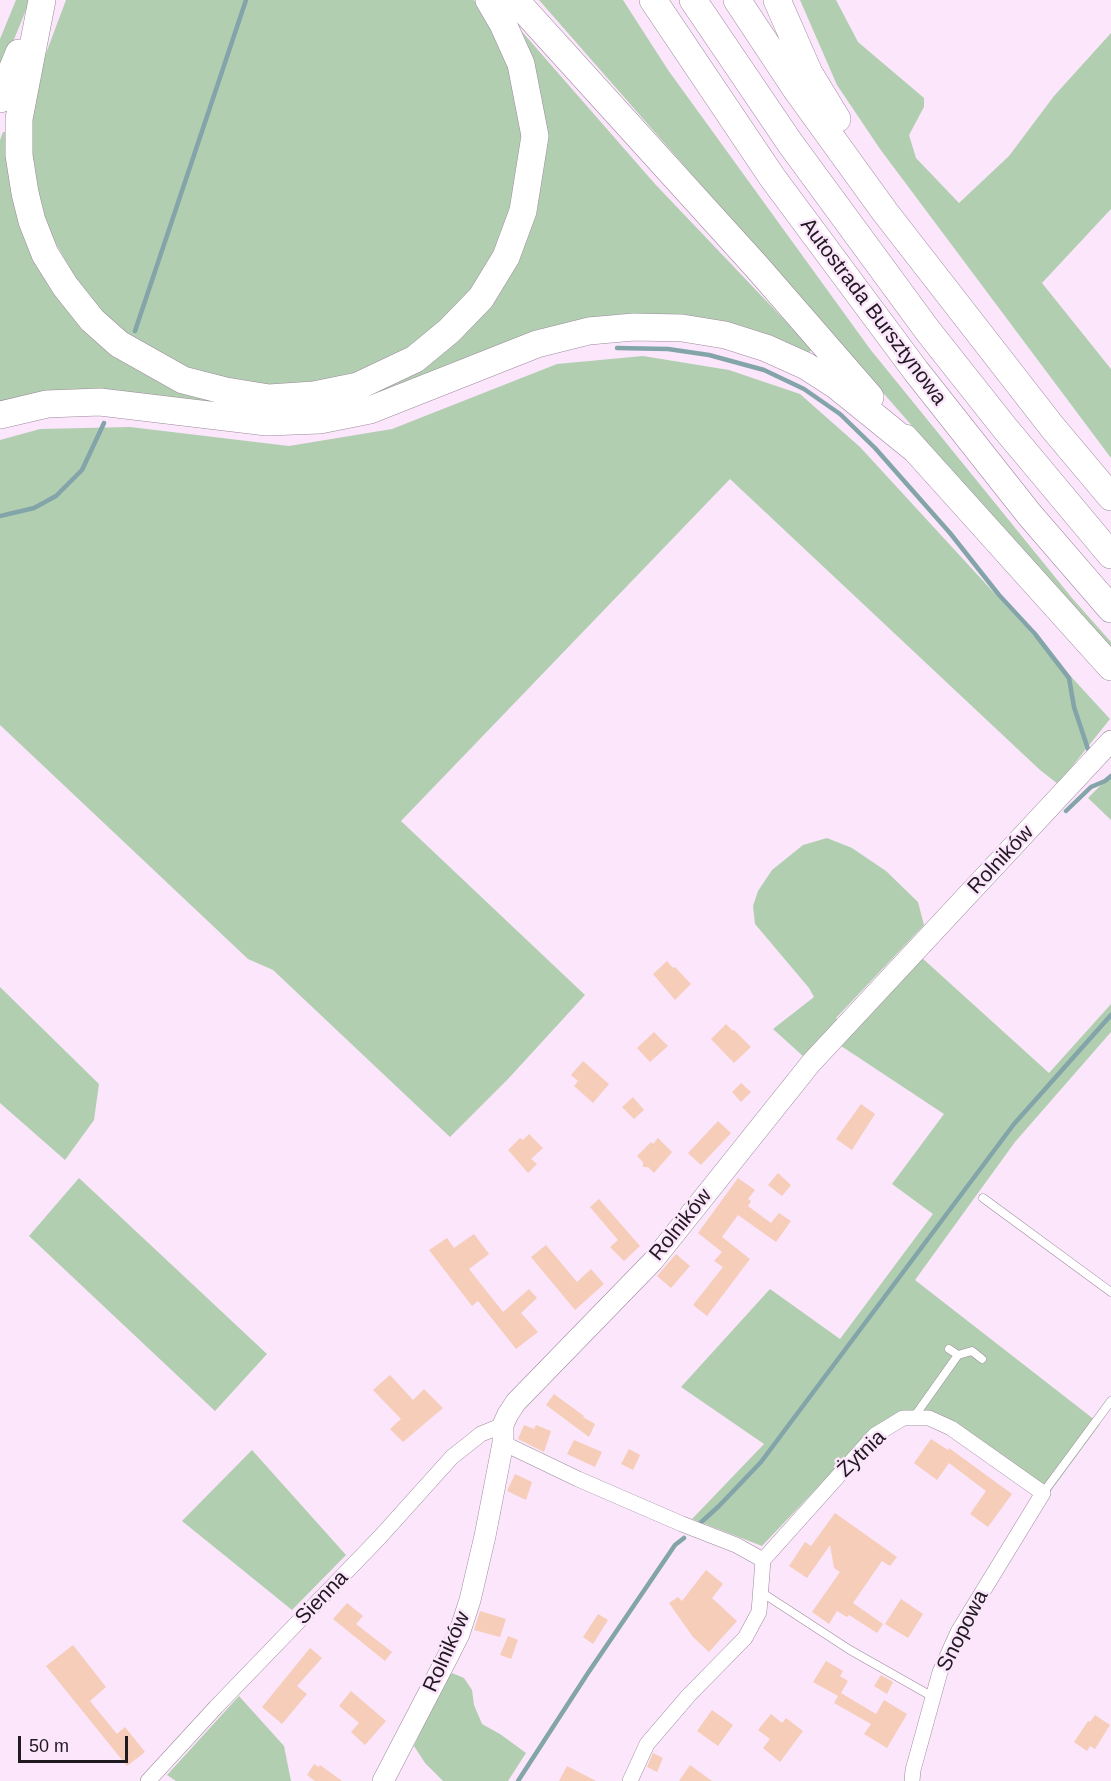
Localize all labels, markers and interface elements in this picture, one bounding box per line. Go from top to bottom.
street label: Autostrada Bursztynowa [794,214,952,410]
street label: Rolników [963,820,1039,900]
street label: Rolników [644,1184,718,1266]
street label: Żytnia [833,1425,891,1483]
street label: Sienna [290,1566,354,1630]
street label: Snopowa [932,1586,994,1676]
street label: Rolników [418,1608,476,1696]
scale bar [21,1724,130,1762]
text: 50 m [29,1736,69,1756]

